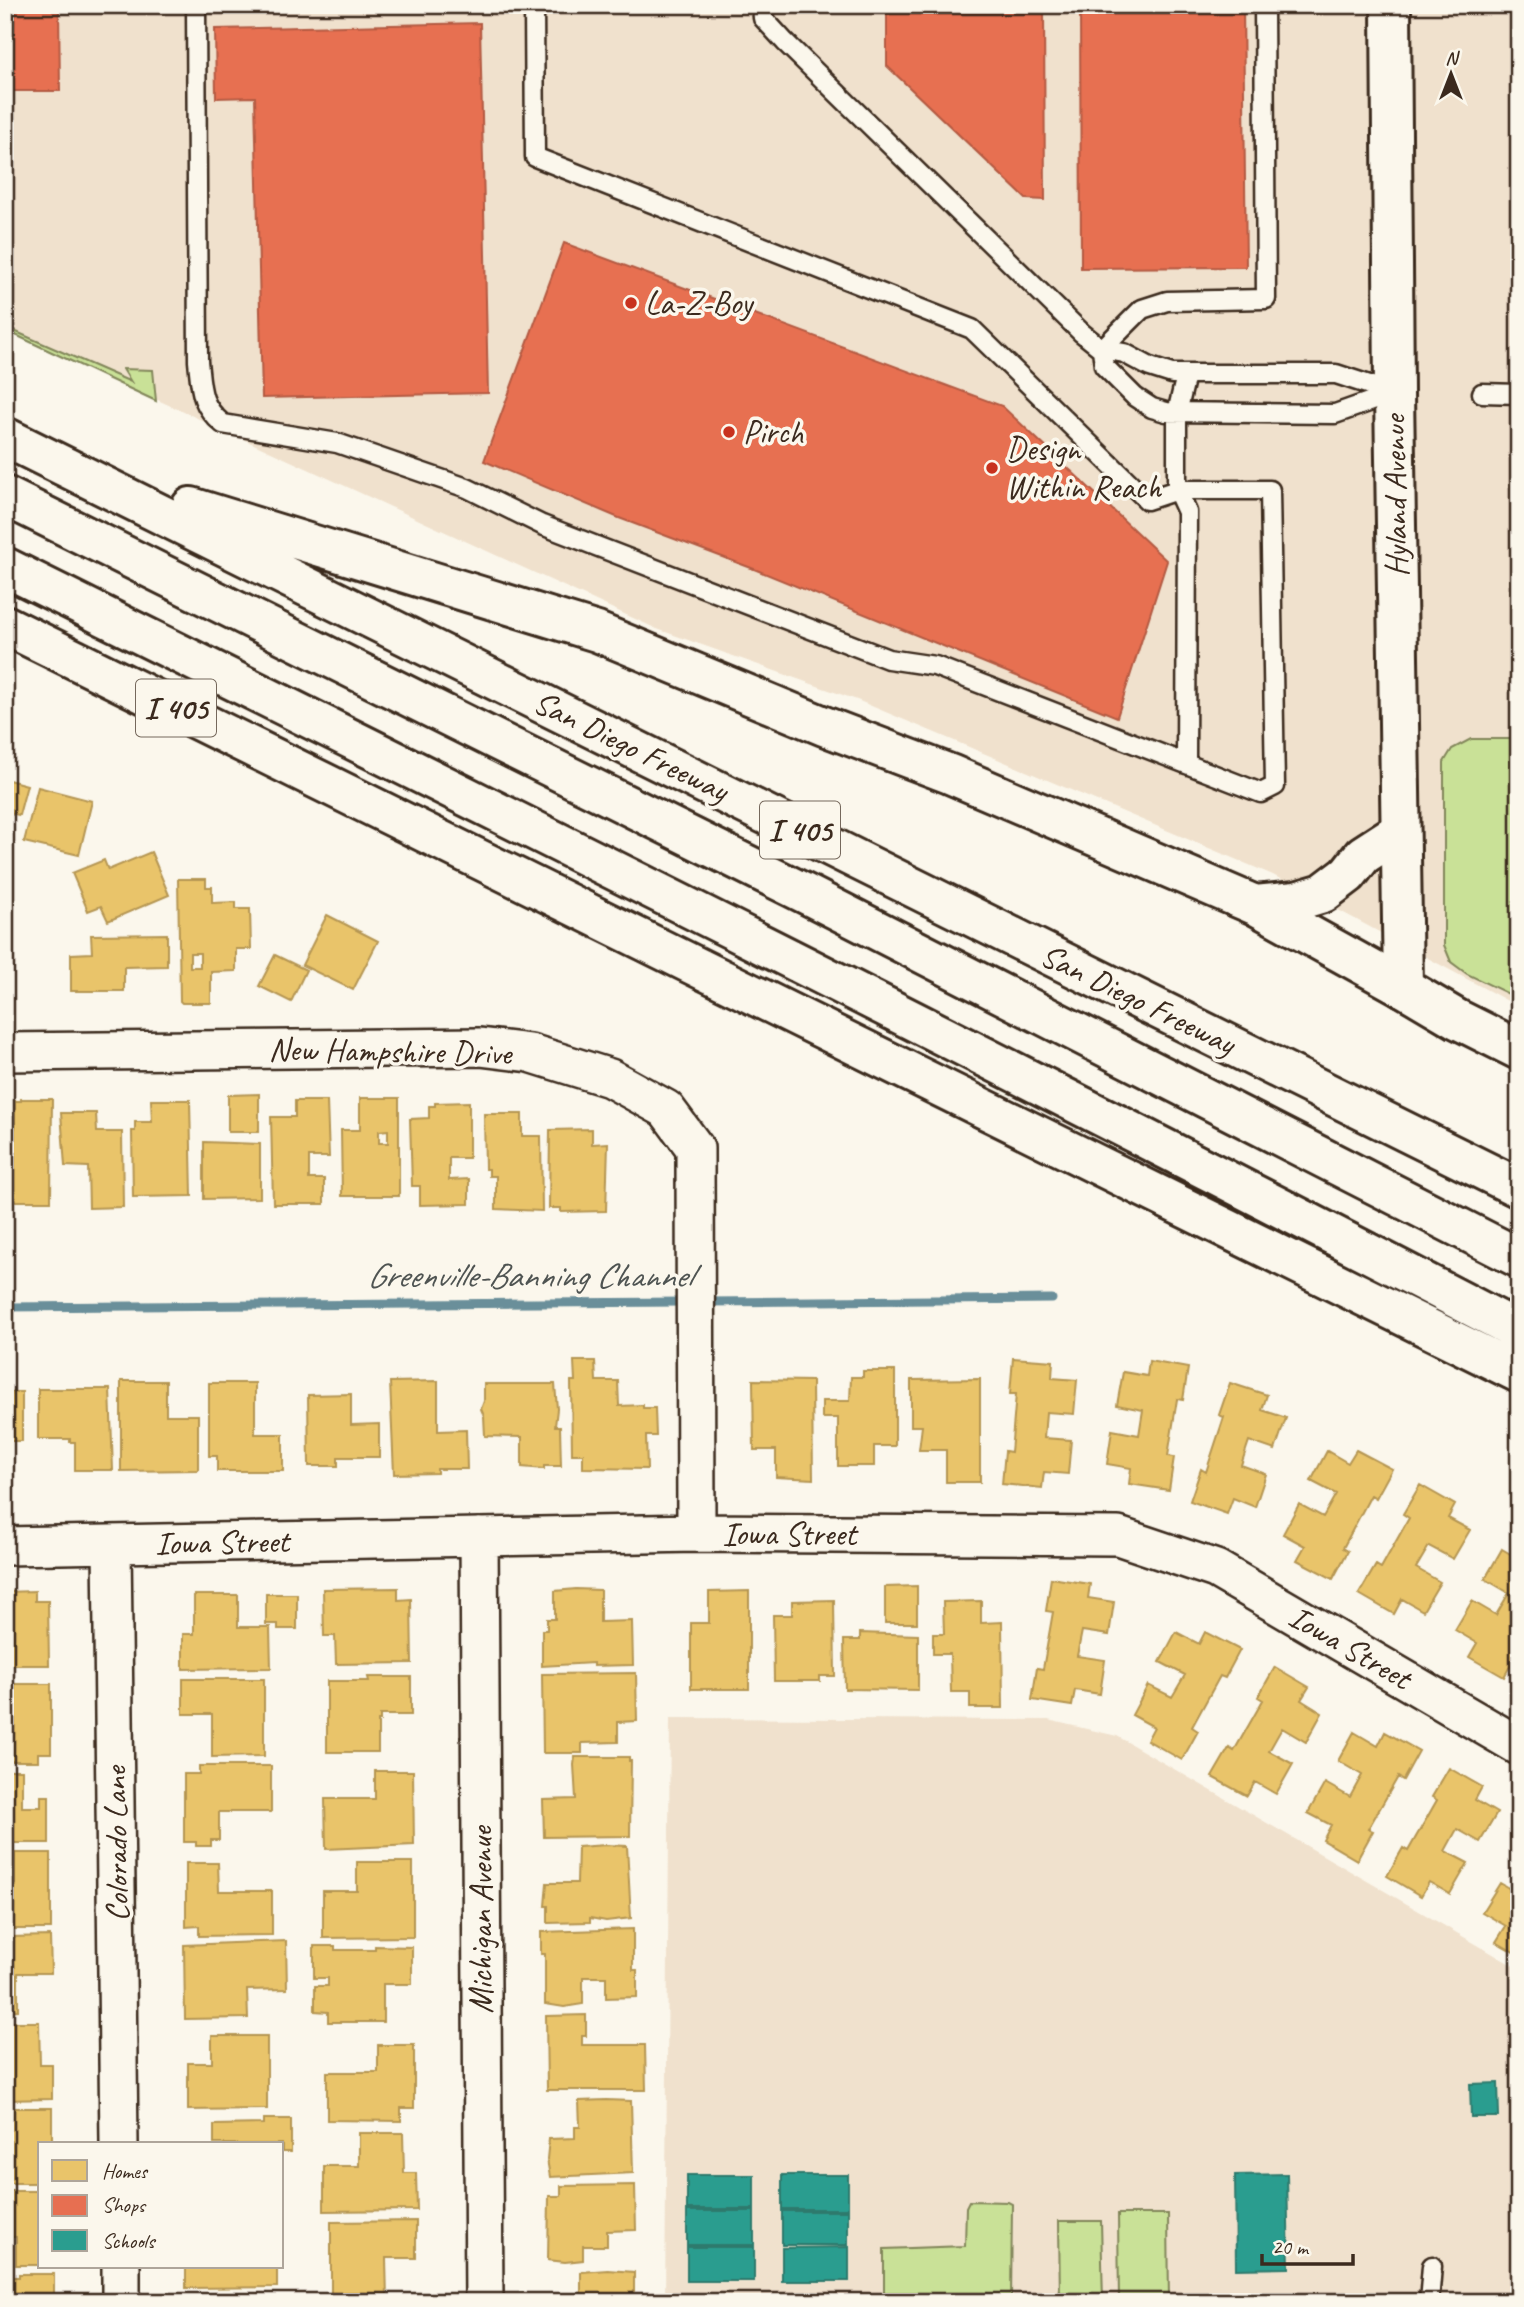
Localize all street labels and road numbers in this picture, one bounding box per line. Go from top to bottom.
street label: Hyland Avenue [1373,412,1417,577]
road number: I 405 [136,680,216,736]
street label: San Diego Freeway [527,681,738,812]
road number: I 405 [760,802,840,858]
street label: San Diego Freeway [1034,934,1245,1065]
street label: New Hampshire Drive [268,1028,514,1074]
street label: Iowa Street [722,1513,859,1555]
street label: Iowa Street [155,1520,292,1564]
street label: Iowa Street [1282,1595,1421,1700]
street label: Colorado Lane [94,1764,138,1922]
street label: Michigan Avenue [460,1824,502,2014]

